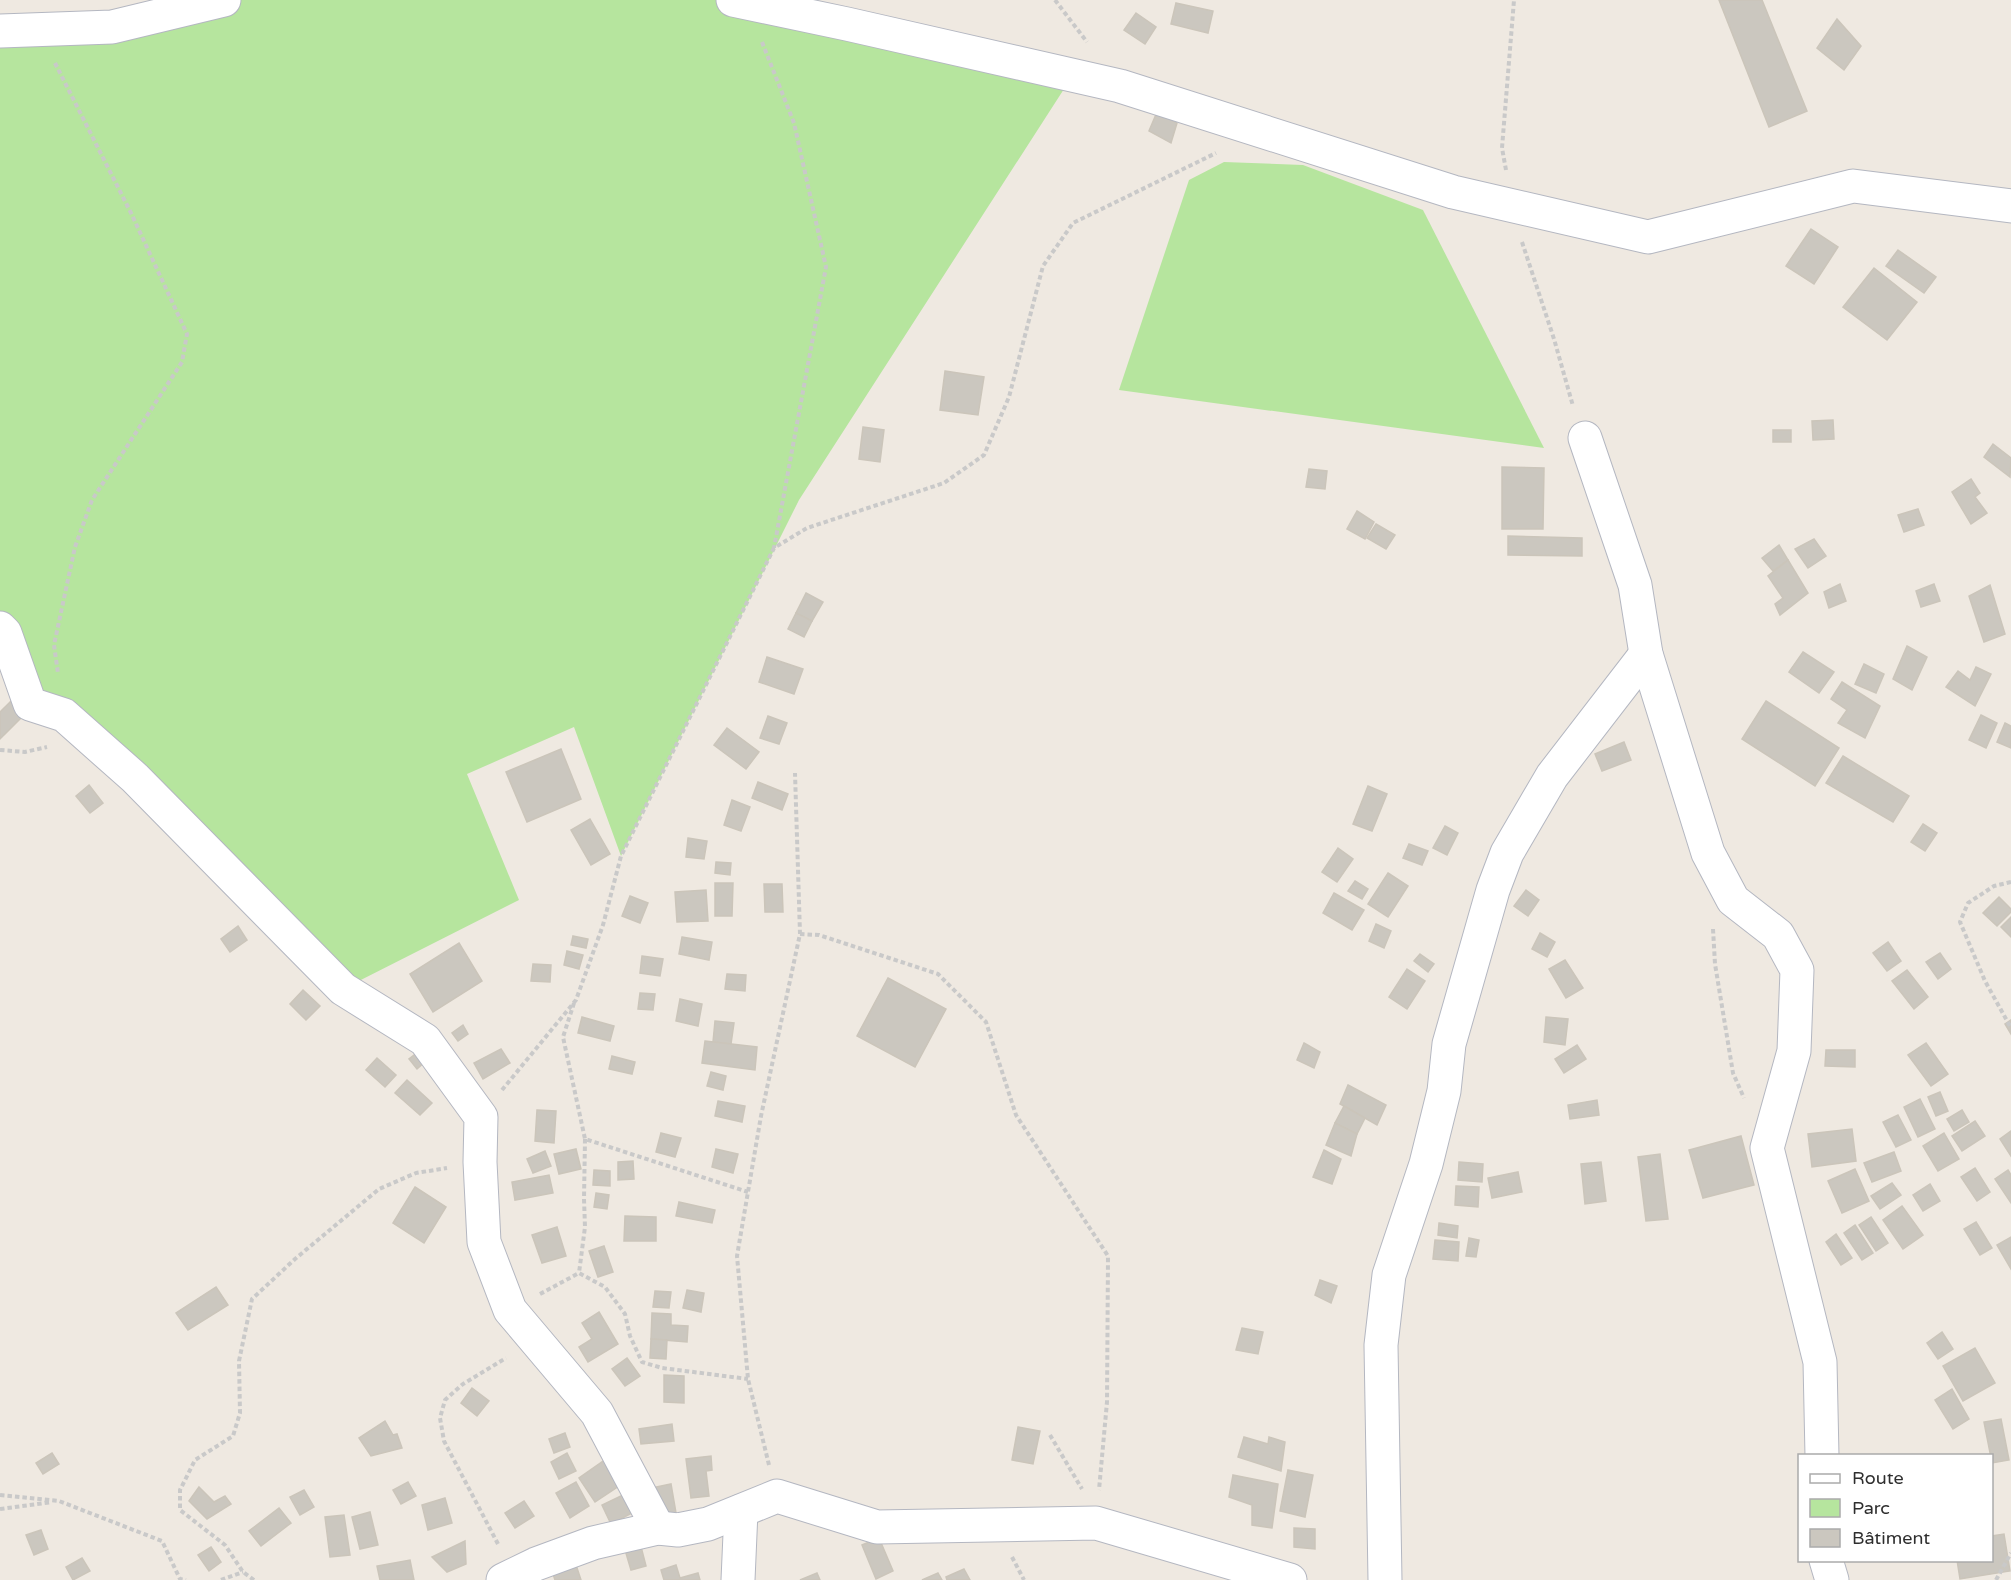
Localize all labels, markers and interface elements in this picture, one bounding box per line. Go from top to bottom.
legend [1798,1454,1993,1562]
text: Route [1852,1467,1904,1489]
text: Parc [1852,1497,1890,1519]
text: Bâtiment [1852,1527,1930,1549]

